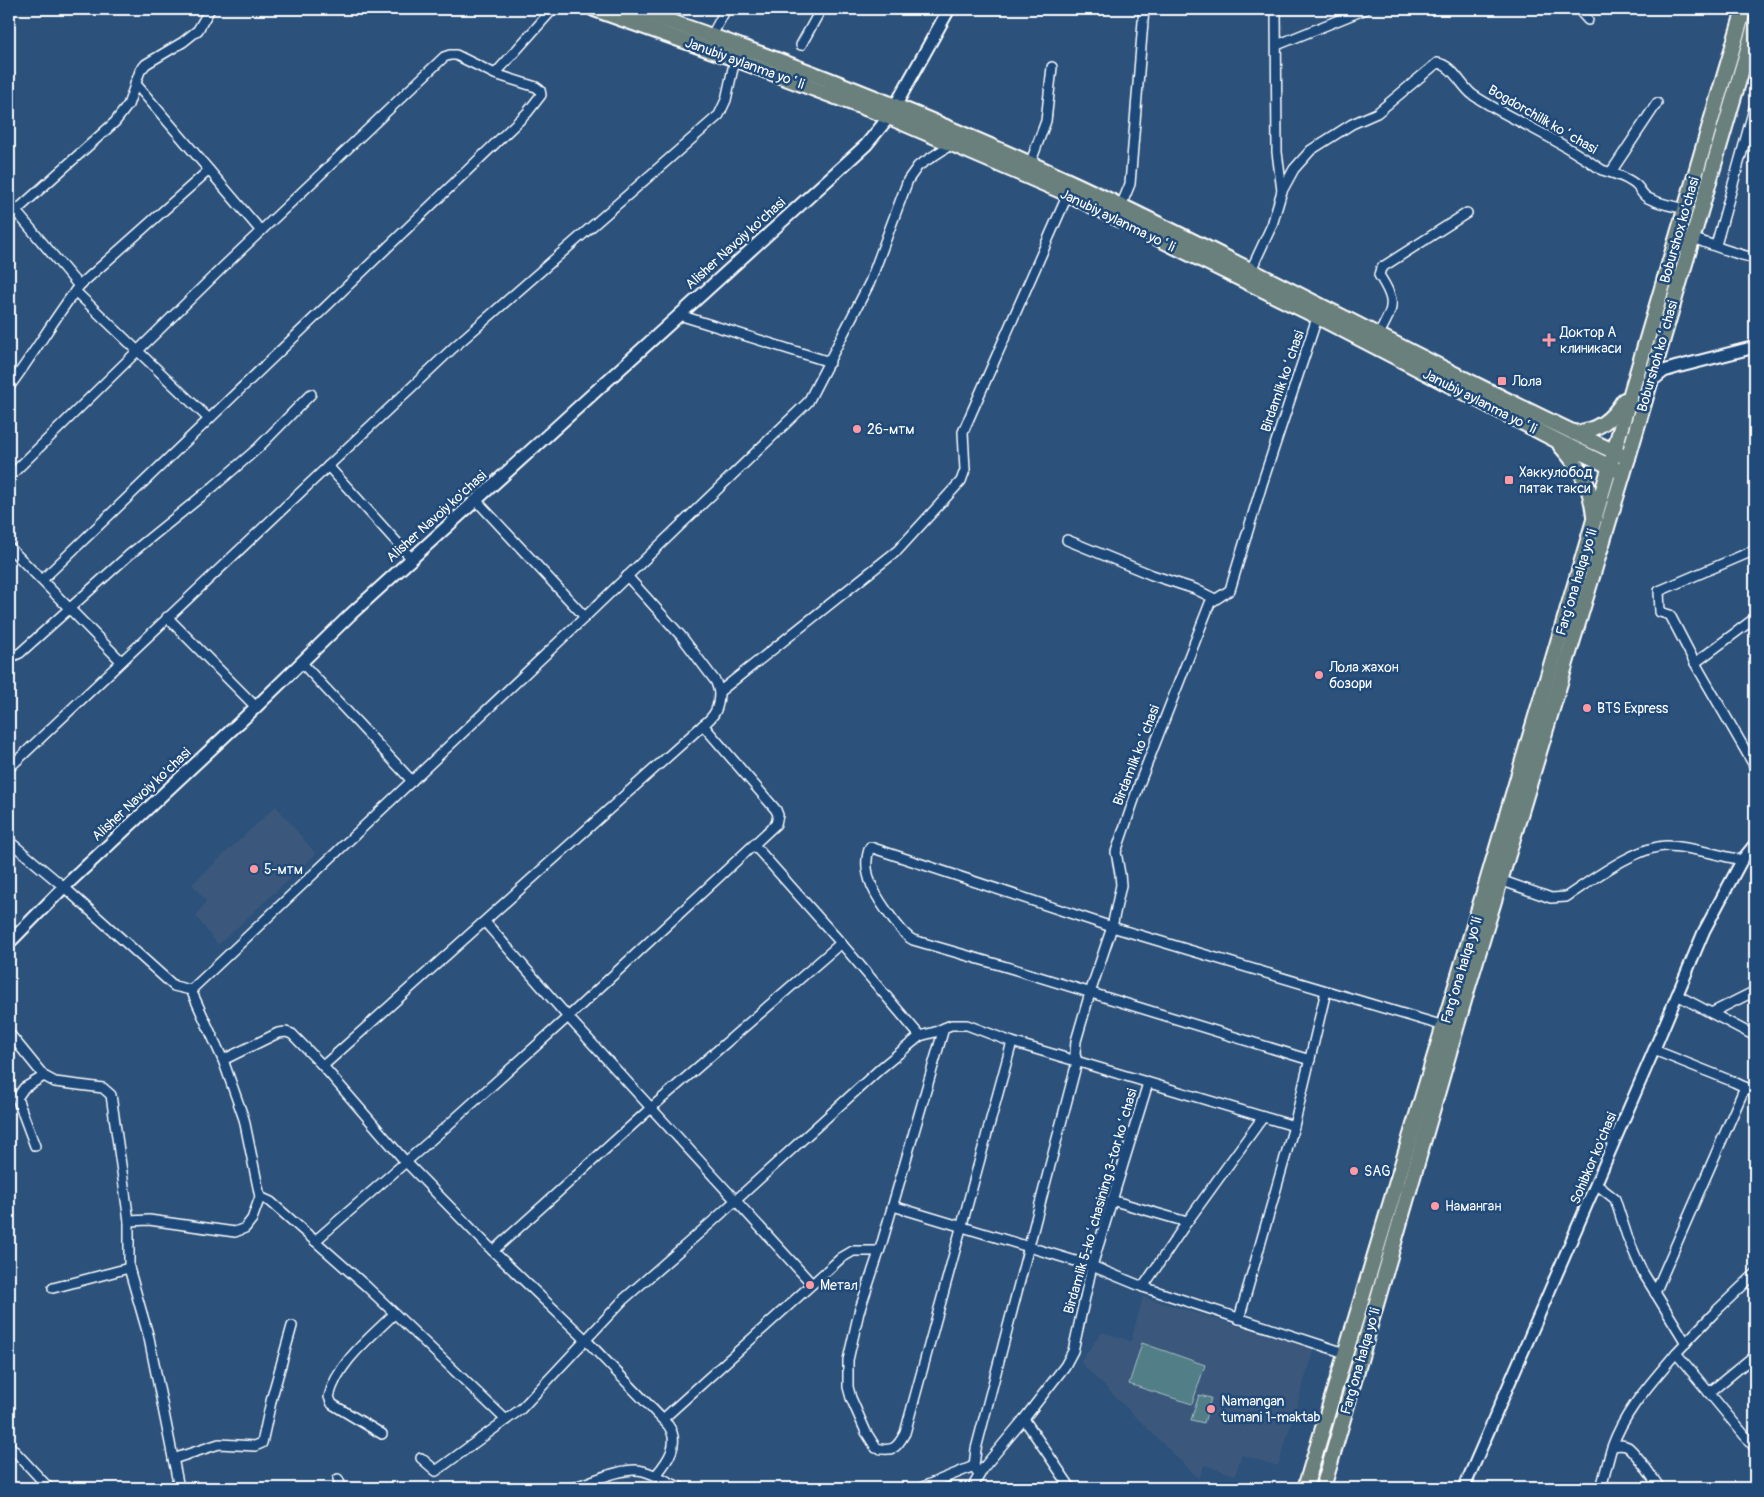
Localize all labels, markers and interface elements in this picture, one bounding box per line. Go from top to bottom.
street label: Janubiy aylanma yoʻli [683,34,807,93]
street label: Bogdorchilik koʻchasi [1485,81,1601,158]
street label: Boburshox ko'chasi [1656,175,1703,285]
street label: Janubiy aylanma yoʻli [1058,185,1178,256]
street label: Alisher Navoiy ko'chasi [682,194,789,293]
street label: Boburshoh koʻchasi [1633,298,1682,414]
place label: Доктор А клиникаси [1559,324,1621,357]
street label: Birdamlik koʻchasi [1257,328,1308,434]
marker: Доктор А клиникаси [1542,333,1556,347]
street label: Janubiy aylanma yoʻli [1420,365,1540,438]
place label: Лола [1511,373,1542,390]
marker: Лола [1496,375,1508,387]
place label: 26-мтм [867,421,914,438]
marker: 26-мтм [851,423,863,435]
place label: Хаккулобод пятак такси [1519,464,1593,497]
street label: Alisher Navoiy ko'chasi [383,467,490,566]
marker: Хаккулобод пятак такси [1503,474,1515,486]
street label: Farg‘ona halqa yo‘li [1552,526,1601,637]
place label: Лола жахон бозори [1328,659,1399,692]
marker: Лола жахон бозори [1313,669,1325,681]
place label: BTS Express [1597,700,1669,717]
street label: Birdamlik koʻchasi [1109,702,1164,808]
marker: BTS Express [1581,702,1593,714]
street label: Alisher Navoiy ko'chasi [88,744,195,845]
place label: 5-мтм [264,861,303,878]
marker: 5-мтм [248,863,260,875]
street label: Farg‘ona halqa yo‘li [1437,914,1486,1025]
street label: Birdamlik 5-koʻchasining 3-tor koʻchasi [1060,1086,1141,1316]
street label: Sohibkor ko'chasi [1566,1109,1621,1207]
place label: SAG [1364,1163,1391,1180]
marker: SAG [1348,1165,1360,1177]
place label: Наманган [1445,1198,1501,1215]
marker: Наманган [1429,1200,1441,1212]
place label: Метал [820,1277,858,1294]
marker: Метал [804,1279,816,1291]
street label: Farg‘ona halqa yo‘li [1337,1305,1384,1416]
place label: Namangan tumani 1-maktab [1220,1393,1321,1426]
marker: Namangan tumani 1-maktab [1205,1403,1217,1415]

